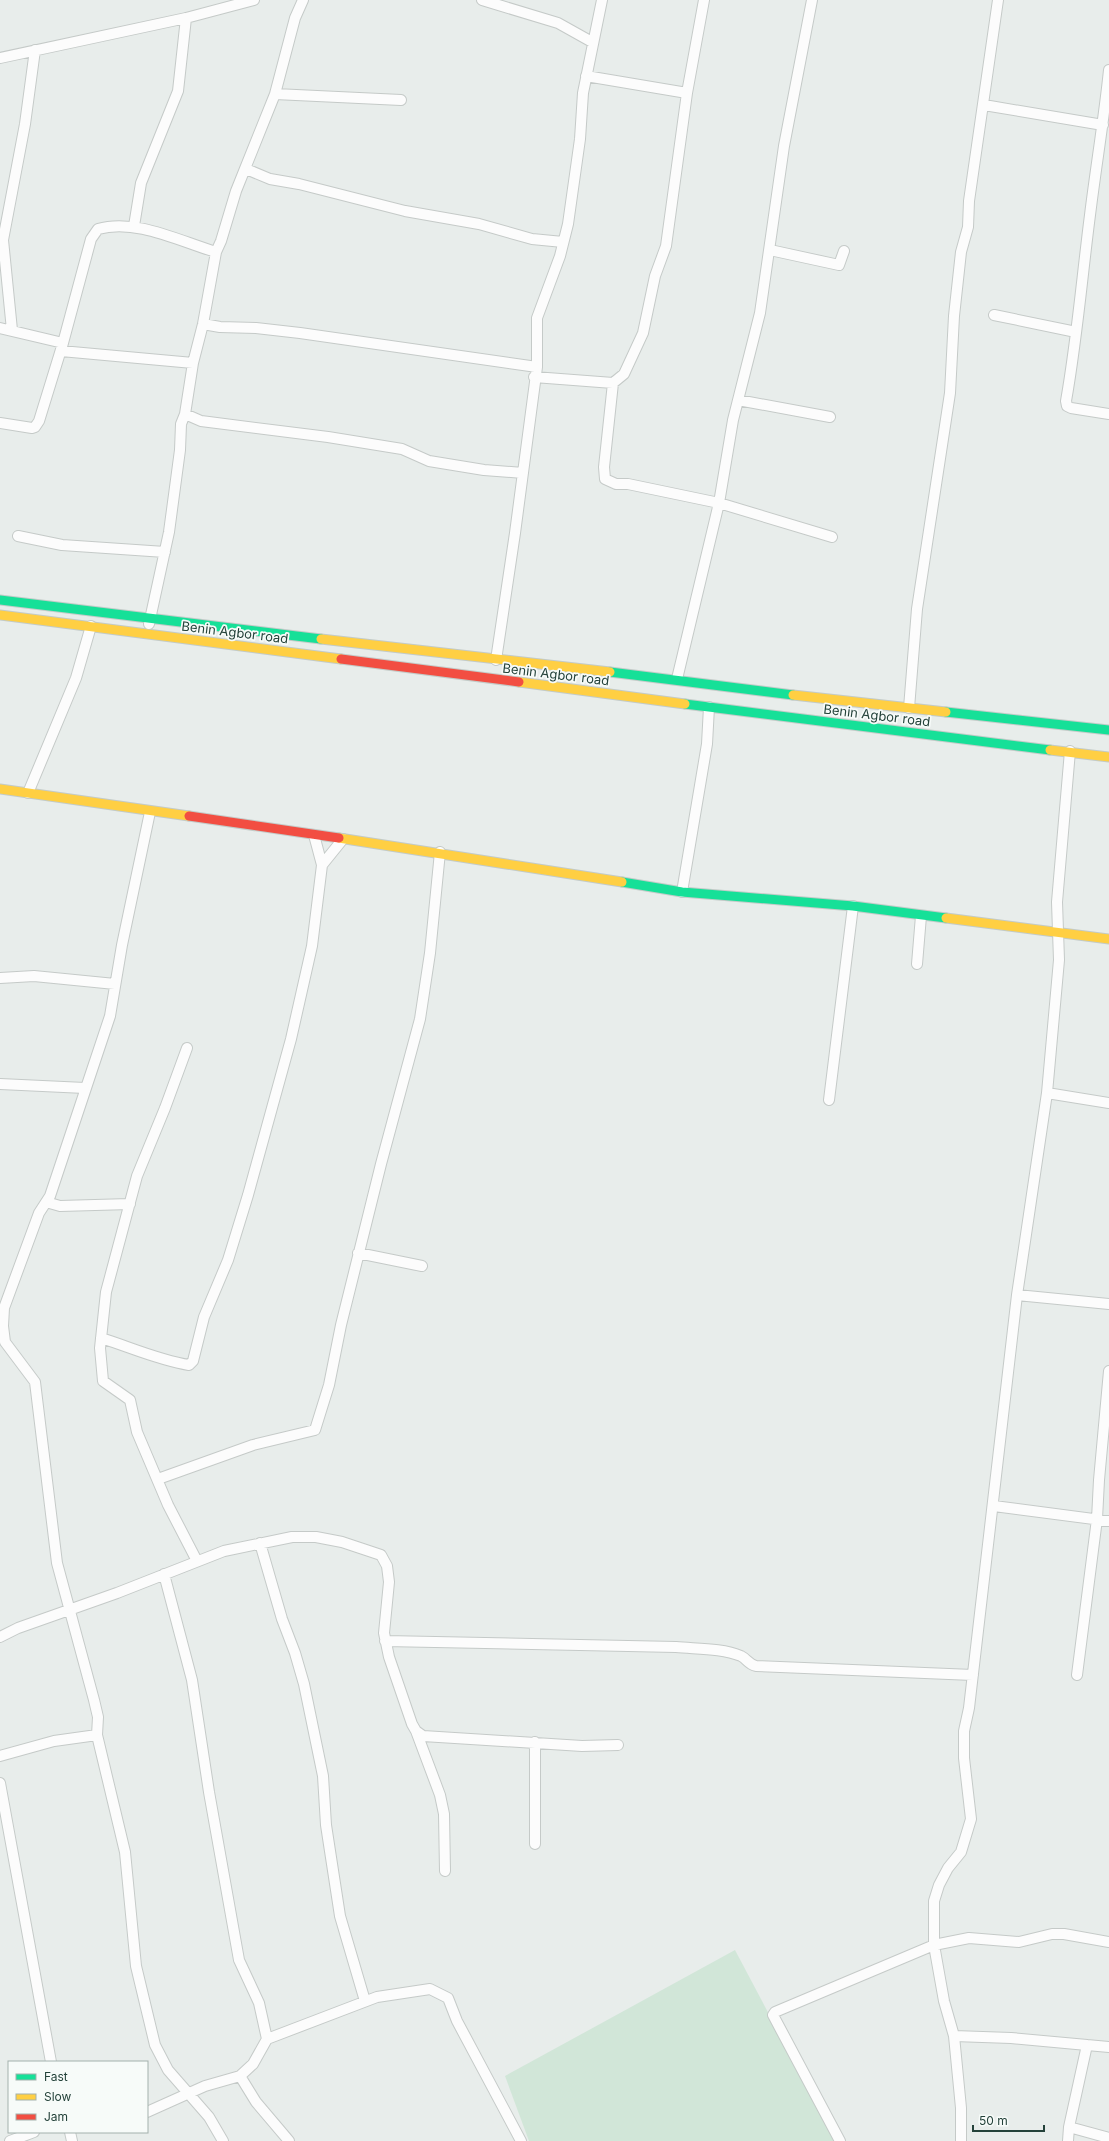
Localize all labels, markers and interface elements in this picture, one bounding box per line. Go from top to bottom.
street label: Benin Agbor road [181,618,289,646]
street label: Benin Agbor road [502,660,610,688]
street label: Benin Agbor road [823,701,931,729]
legend [8,2061,148,2133]
text: Fast [44,2069,68,2084]
text: Slow [44,2089,72,2104]
scale bar [973,2107,1044,2133]
text: Jam [44,2109,68,2124]
text: 50 m [979,2113,1008,2128]

